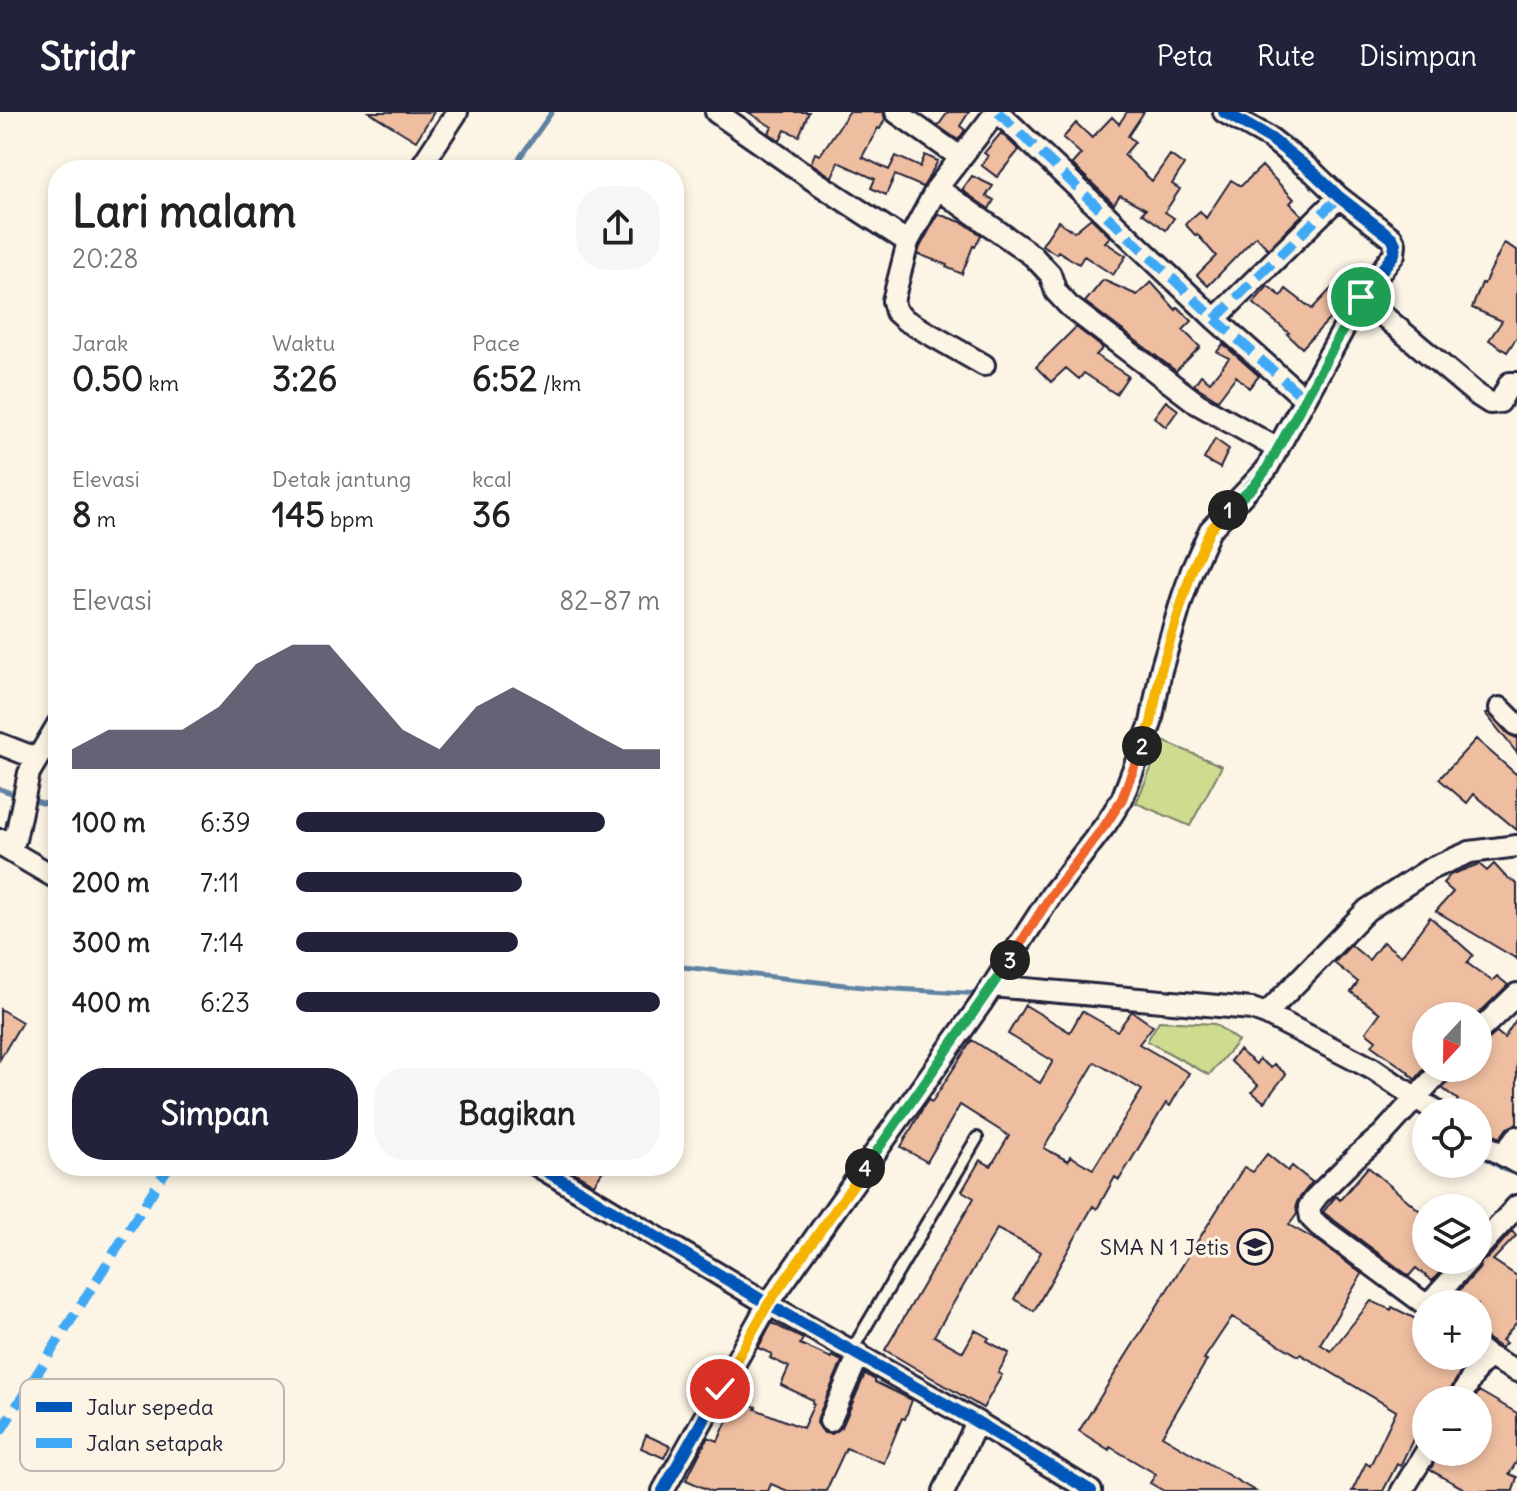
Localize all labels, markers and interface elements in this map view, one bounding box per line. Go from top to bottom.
text: Stridr [40,33,135,80]
text: Peta [1157,38,1213,74]
text: Rute [1257,38,1315,74]
text: Disimpan [1359,38,1477,74]
text: Lari malam [72,184,296,239]
button: share [576,186,660,270]
text: 20:28 [72,242,138,275]
pin [1327,263,1395,331]
icon: arrive [1339,275,1383,319]
text: Jarak [72,329,128,357]
text: Waktu [272,329,335,357]
text: Pace [472,329,520,357]
text: 0.50 [72,357,143,400]
text: 3:26 [272,357,337,400]
text: 6:52 [472,357,537,400]
text: km [143,369,179,397]
text: /km [537,369,581,397]
text: Elevasi [72,465,140,493]
text: Detak jantung [272,465,411,493]
text: kcal [472,465,512,493]
pin: 1 [1208,490,1248,530]
text: 8 [72,493,92,536]
text: 145 [272,493,325,536]
text: 36 [472,493,511,536]
text: 1 [1224,496,1232,524]
text: m [92,505,116,533]
text: bpm [325,505,374,533]
text: Elevasi [72,584,152,617]
text: 82–87 m [559,584,660,617]
pin: 2 [1122,726,1162,766]
text: 2 [1136,732,1148,760]
text: 100 m [72,806,146,839]
text: 6:39 [200,806,251,839]
text: 200 m [72,866,149,899]
text: 7:11 [200,866,239,899]
text: 300 m [72,926,150,959]
text: 7:14 [200,926,244,959]
pin: 3 [990,940,1030,980]
text: 3 [1004,946,1016,974]
text: 400 m [72,986,150,1019]
text: 6:23 [200,986,250,1019]
north arrow [1412,1002,1492,1082]
map controls [1412,1002,1492,1466]
button: Simpan [72,1068,358,1160]
button: Bagikan [374,1068,660,1160]
button: locate [1412,1098,1492,1178]
pin: 4 [845,1148,885,1188]
text: 4 [859,1154,871,1182]
button: layers [1412,1194,1492,1274]
school or university icon: SMA N 1 Jetis [1236,1228,1274,1266]
place label: SMA N 1 Jetis [1100,1233,1229,1261]
button: + [1412,1290,1492,1370]
pin [686,1355,754,1423]
icon: check [698,1367,742,1411]
legend [20,1379,284,1471]
button: − [1412,1386,1492,1466]
text: Jalur sepeda [86,1393,213,1421]
text: Jalan setapak [86,1429,223,1457]

